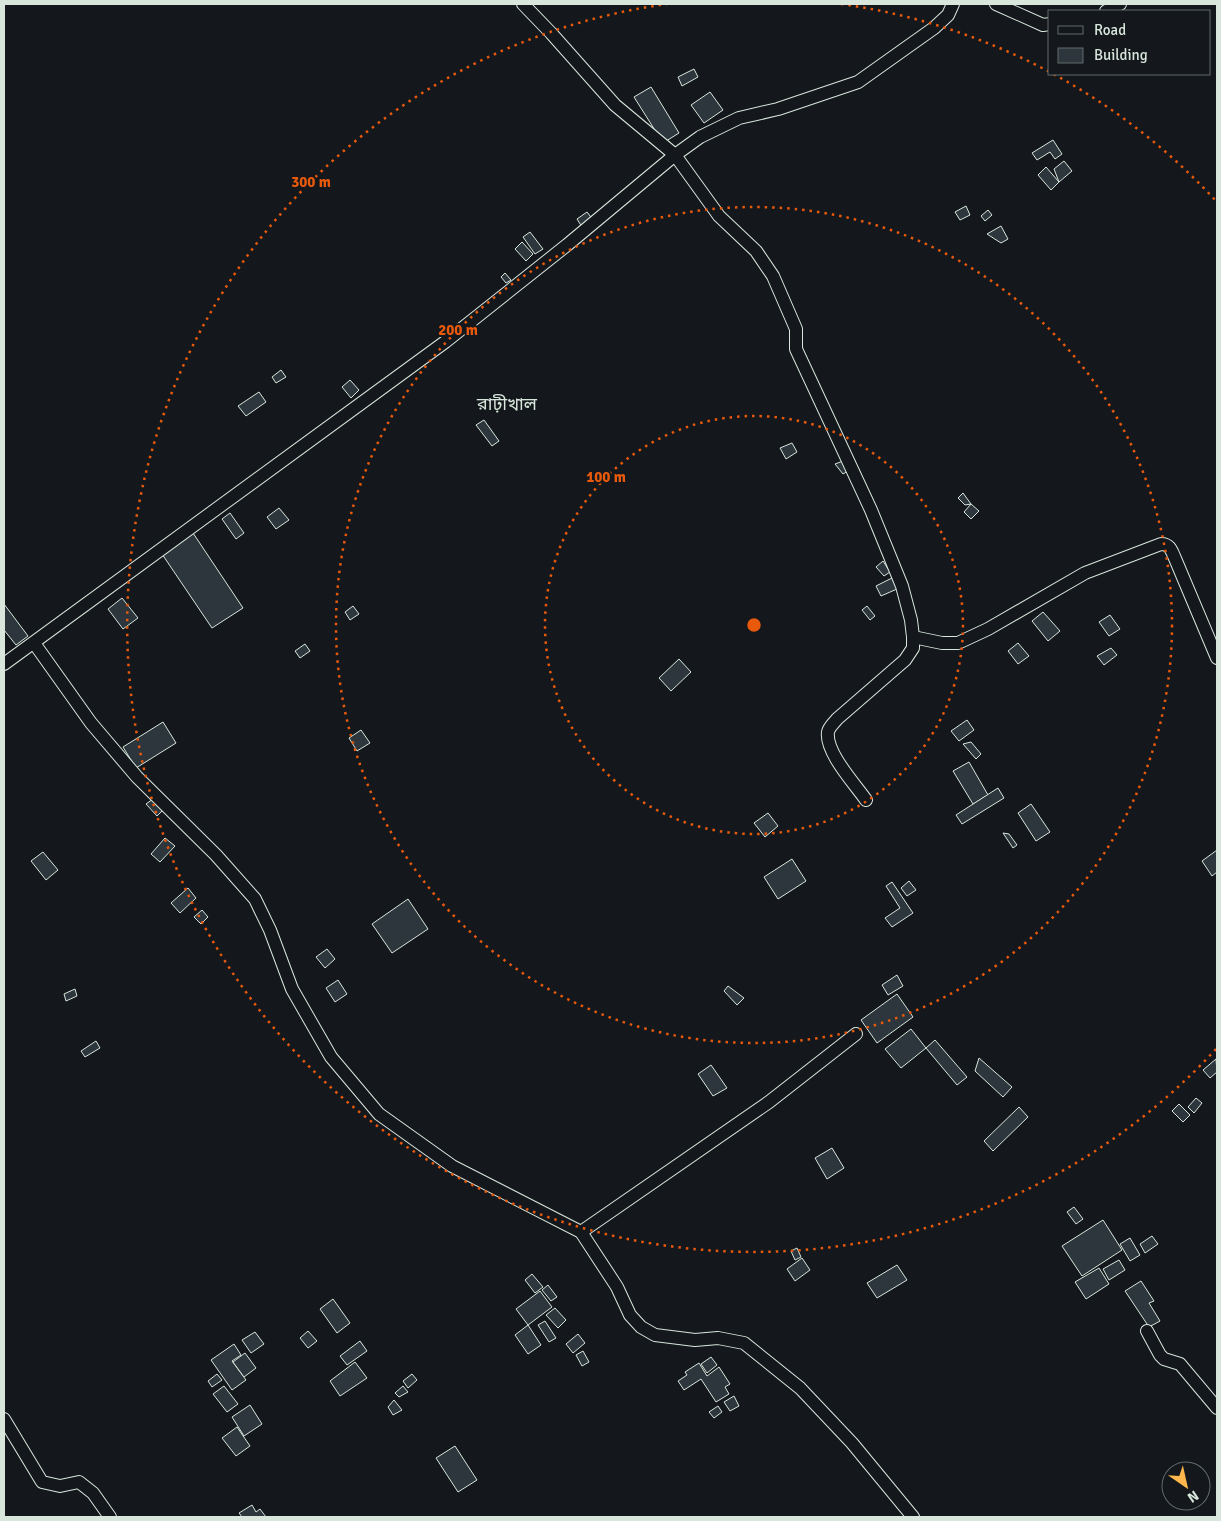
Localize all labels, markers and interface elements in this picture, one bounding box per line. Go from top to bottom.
legend [1048,10,1211,75]
text: Road [1094,21,1126,39]
text: Building [1094,46,1148,64]
text: 300 m [291,173,331,191]
text: 200 m [438,321,478,339]
district label: রাঢ়ীখাল [476,393,538,415]
text: 100 m [586,468,626,486]
centre of rings [745,616,763,634]
north arrow [1161,1461,1211,1511]
text: N [1184,1487,1202,1506]

